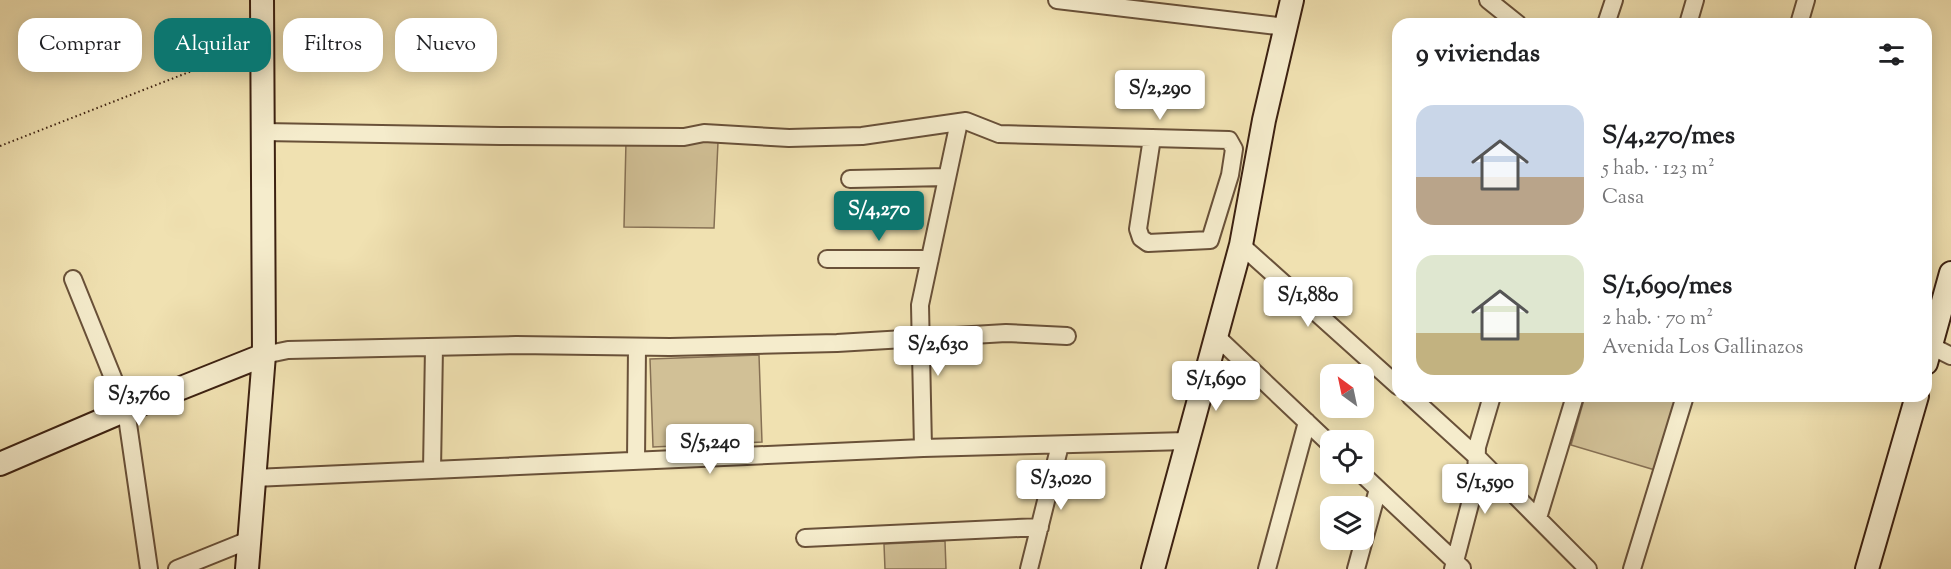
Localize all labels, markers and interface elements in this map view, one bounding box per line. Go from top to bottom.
chip: Comprar [18,18,142,72]
chip: Alquilar [154,18,271,72]
chip: Filtros [283,18,383,72]
chip: Nuevo [395,18,497,72]
text: 9 viviendas [1416,36,1540,73]
icon: filters [1875,38,1908,71]
pin: S/2,290 [1105,70,1215,121]
text: S/2,290 [1129,75,1191,104]
text: S/4,270/mes [1602,118,1735,155]
icon: home [1464,129,1536,201]
text: 5 hab. · 123 m² [1602,155,1715,184]
text: Casa [1602,184,1644,213]
pin: S/4,270 [824,191,934,242]
text: S/4,270 [848,196,910,225]
text: S/1,690/mes [1602,268,1732,305]
pin: S/1,880 [1253,277,1363,328]
icon: home [1464,279,1536,351]
text: S/1,880 [1278,282,1338,311]
text: 2 hab. · 70 m² [1602,305,1713,334]
pin: S/2,630 [883,326,993,377]
text: S/2,630 [908,331,968,360]
text: Avenida Los Gallinazos [1602,334,1803,363]
pin: S/1,690 [1161,361,1271,412]
north arrow [1320,364,1374,418]
map controls [1320,364,1374,550]
text: S/1,690 [1186,366,1246,395]
pin: S/3,760 [84,376,194,427]
text: S/3,760 [108,381,170,410]
pin: S/5,240 [655,424,765,475]
text: S/5,240 [680,429,740,458]
button: locate [1320,430,1374,484]
pin: S/3,020 [1006,460,1116,511]
pin: S/1,590 [1430,464,1540,515]
text: S/3,020 [1030,465,1092,494]
text: S/1,590 [1456,469,1514,498]
button: layers [1320,496,1374,550]

